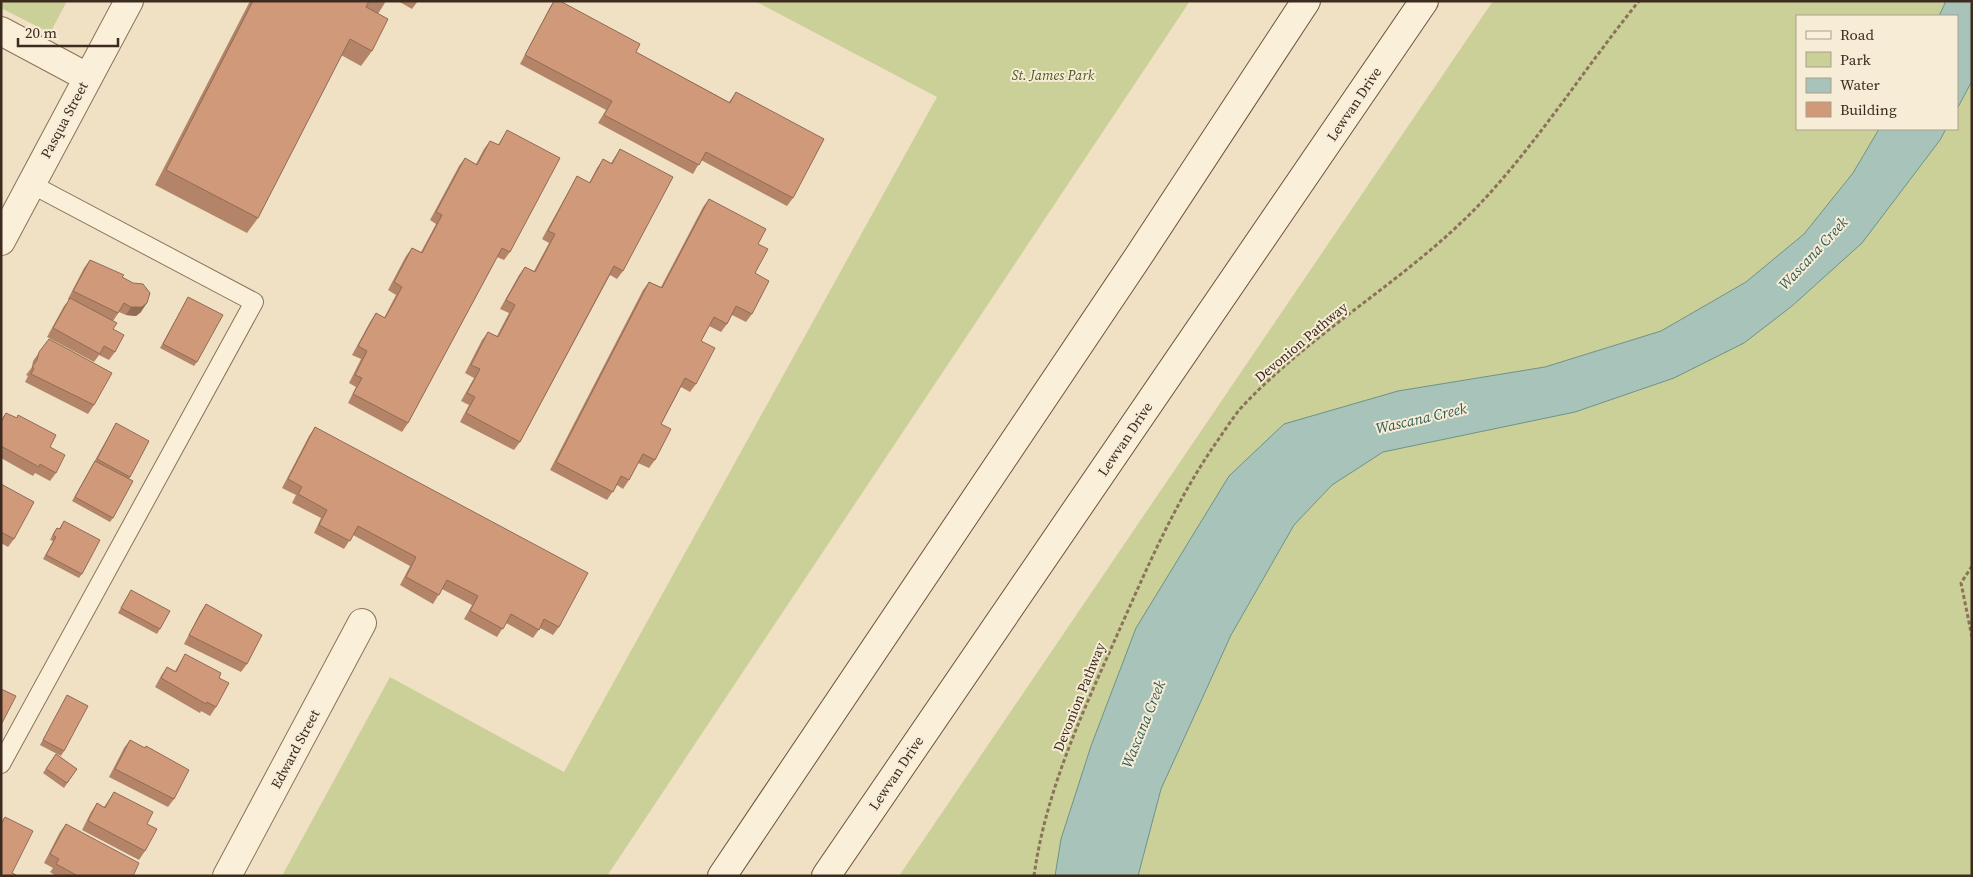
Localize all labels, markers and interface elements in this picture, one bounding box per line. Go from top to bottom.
scale bar [18,15,118,47]
legend [1796,15,1958,130]
text: 20 m [25,22,57,43]
text: Road [1840,24,1874,45]
text: Park [1840,49,1872,70]
street label: Lewvan Drive [1322,63,1386,145]
park label: St. James Park [1012,65,1095,85]
text: Water [1840,74,1881,95]
street label: Pasqua Street [35,78,93,162]
text: Building [1840,99,1897,120]
water label: Wascana Creek [1774,211,1853,294]
street label: Devonion Pathway [1250,297,1353,387]
water label: Wascana Creek [1373,397,1469,439]
street label: Lewvan Drive [1093,398,1157,480]
street label: Devonion Pathway [1048,639,1110,755]
water label: Wascana Creek [1116,676,1170,771]
street label: Edward Street [266,706,324,792]
street label: Lewvan Drive [864,732,928,814]

